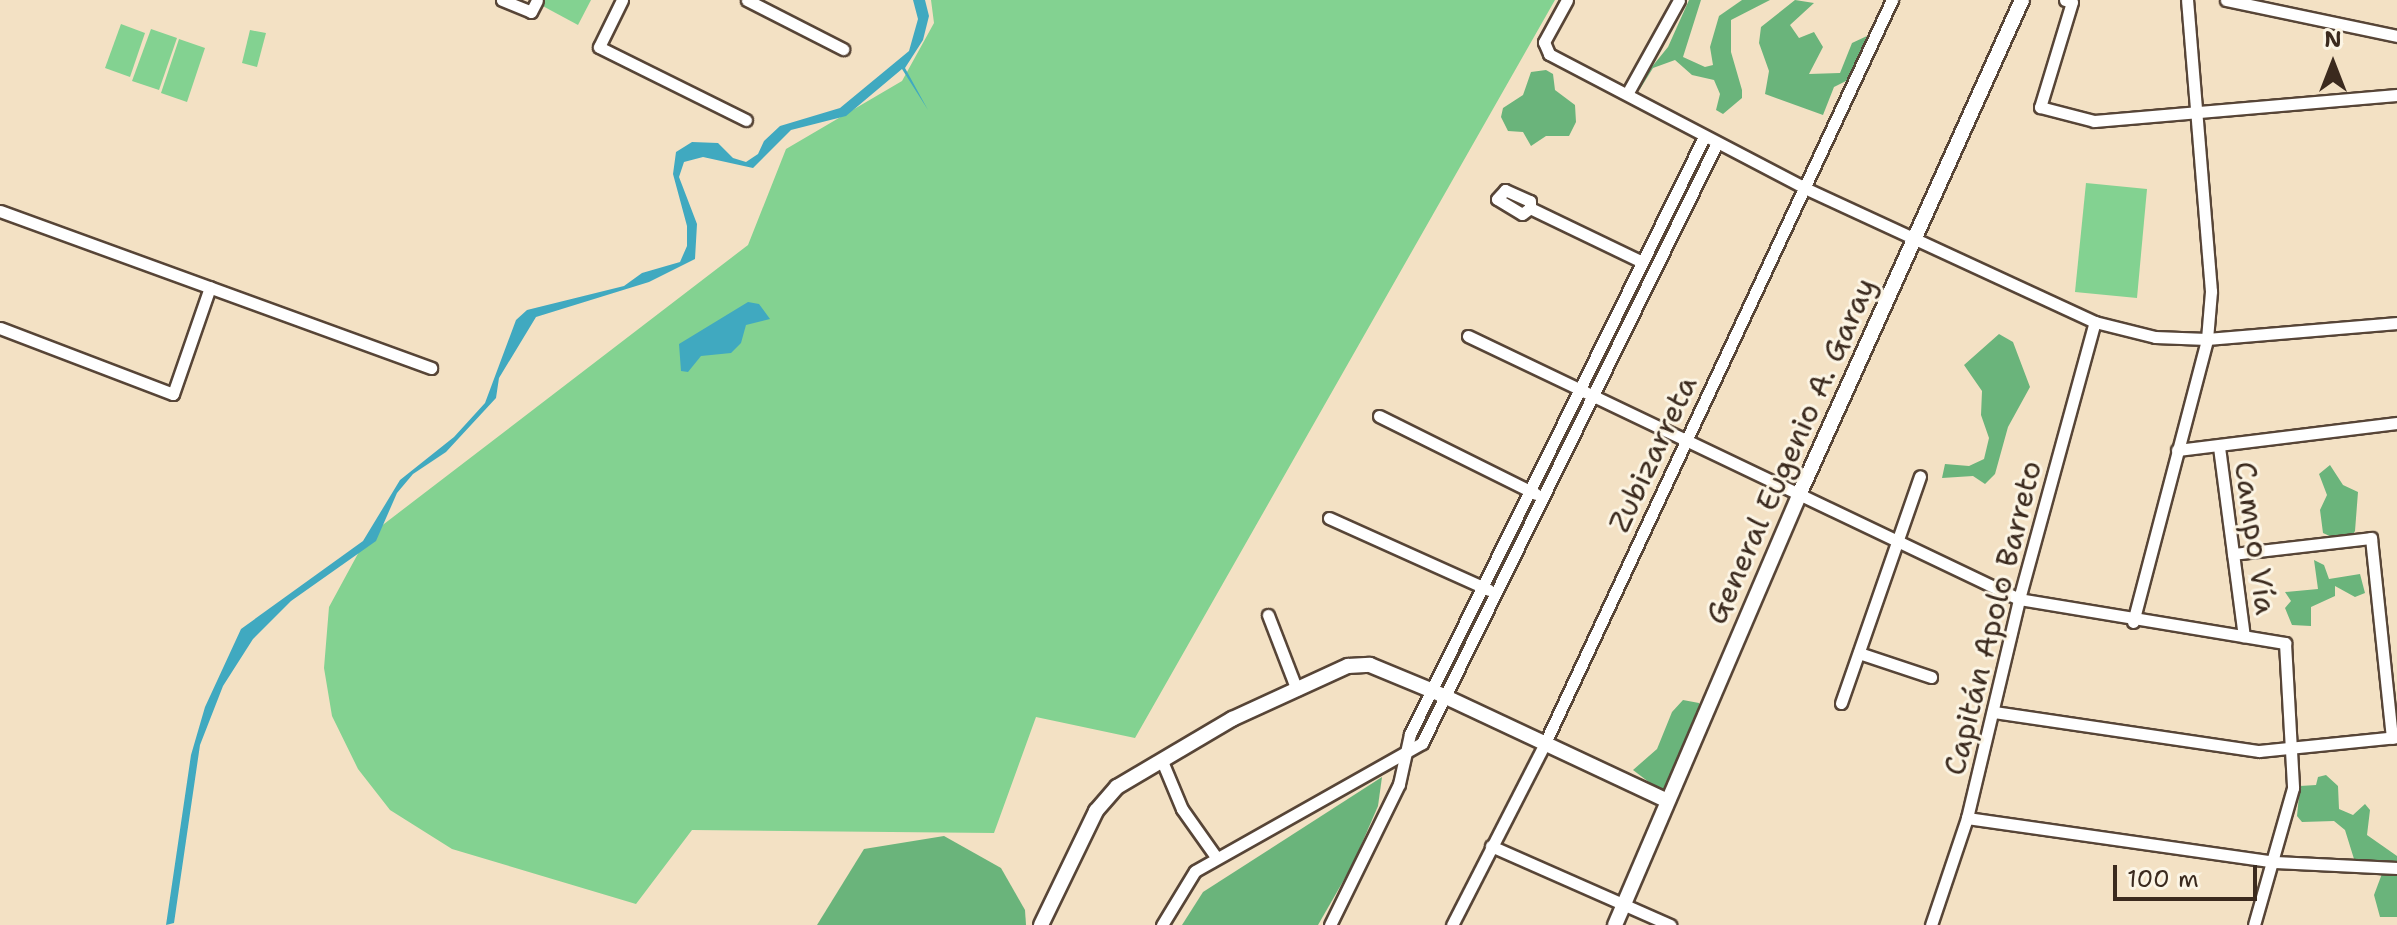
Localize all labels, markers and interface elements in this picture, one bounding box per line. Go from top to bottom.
north arrow [2293,24,2373,104]
text: N [2324,25,2342,54]
street label: General Eugenio A. Garay [1698,272,1884,630]
street label: Zubizarreta [1601,370,1705,538]
street label: Capitán Apolo Barreto [1936,457,2050,779]
street label: Campo Vía [2226,459,2284,617]
scale bar [2117,849,2261,899]
text: 100 m [2127,863,2199,895]

